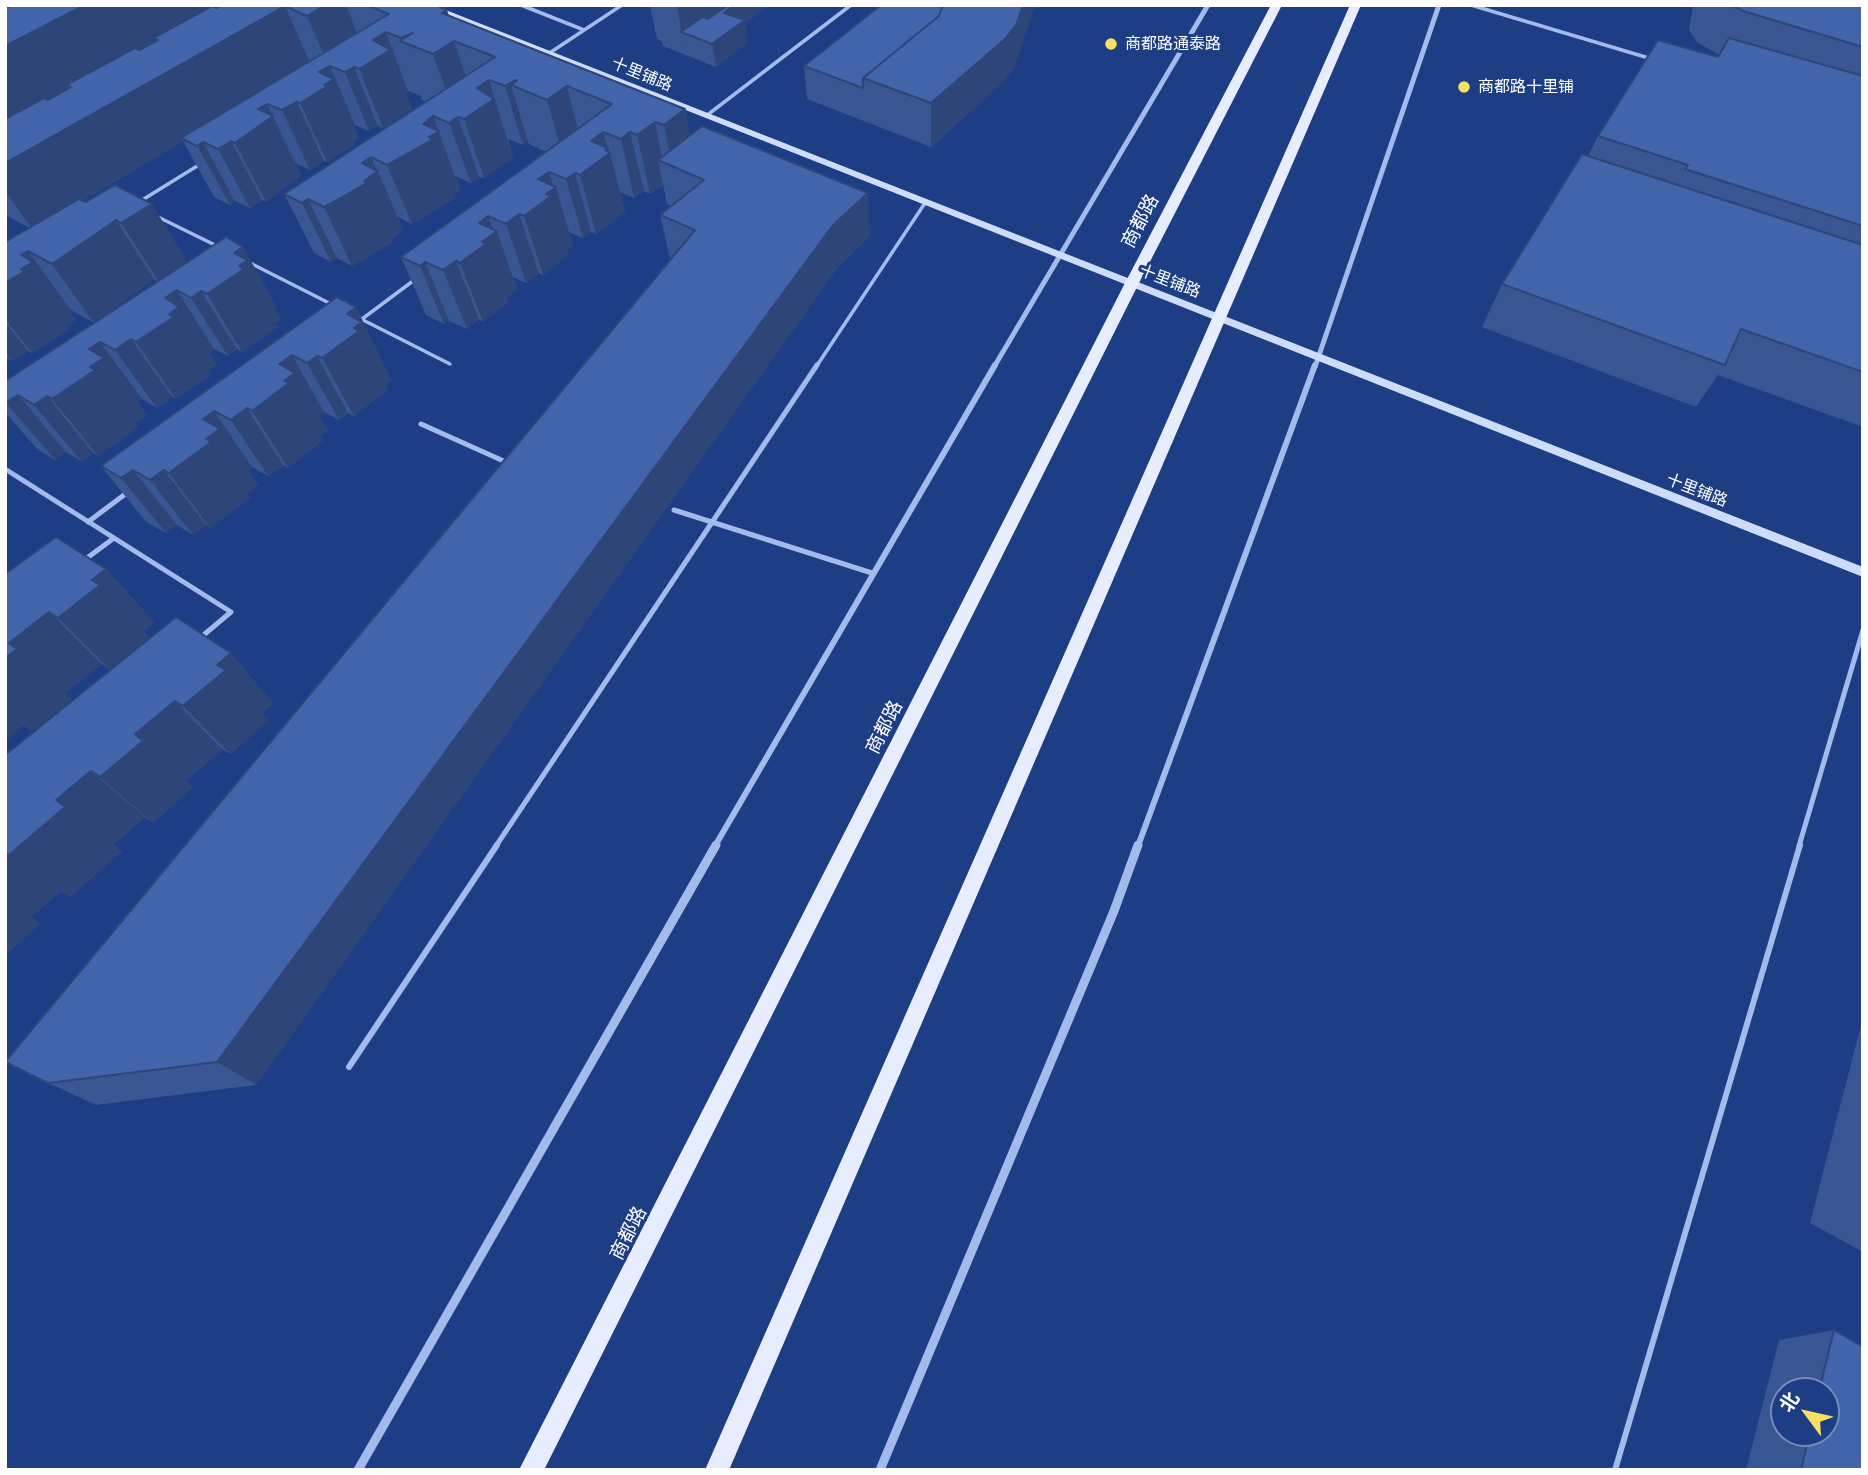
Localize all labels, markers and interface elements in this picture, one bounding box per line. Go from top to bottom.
place label: 商都路通泰路 [1125,34,1221,54]
marker: 商都路通泰路 [1103,36,1119,52]
street label: 十里铺路 [609,53,675,95]
place label: 商都路十里铺 [1478,77,1574,97]
marker: 商都路十里铺 [1456,79,1472,95]
street label: 商都路 [1117,190,1163,252]
street label: 十里铺路 [1137,261,1203,301]
street label: 十里铺路 [1664,470,1730,510]
street label: 商都路 [861,696,907,758]
street label: 商都路 [605,1202,651,1264]
north arrow [1770,1377,1840,1447]
text: 北 [1774,1387,1803,1416]

